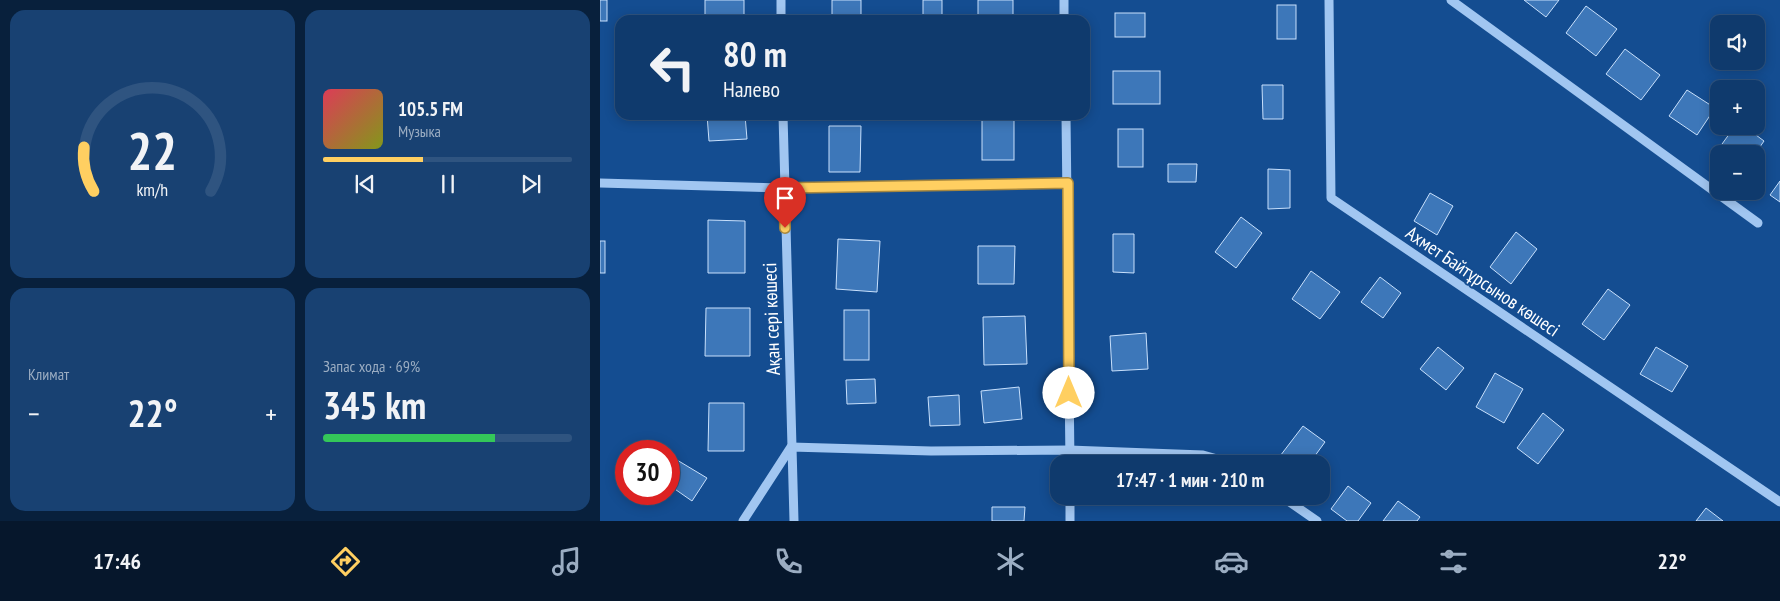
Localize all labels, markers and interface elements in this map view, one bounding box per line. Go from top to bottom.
map controls [1710,15,1765,200]
button: sound [1710,15,1765,70]
text: 80 m [723,31,787,77]
icon: left [640,35,705,100]
text: Налево [723,75,780,103]
button: + [1710,80,1765,135]
text: 105.5 FM [398,97,463,121]
text: 22 [128,117,177,184]
text: Музыка [398,121,441,141]
button: − [1710,145,1765,200]
icon: previous [351,170,379,198]
icon: pause [434,170,462,198]
icon: next [517,170,545,198]
pin [764,177,806,228]
text: km/h [137,178,168,201]
icon: arrive [771,184,799,212]
street label: Ахмет Байтұрсынов көшесі [1402,221,1564,341]
street label: Ақан сері көшесі [757,262,785,376]
text: Запас хода · 69% [323,356,420,376]
text: Климат [28,364,69,384]
position arrow [1042,366,1094,418]
text: 345 km [323,380,426,429]
text: 22° [127,388,178,437]
text: − [28,395,40,432]
text: + [265,395,277,432]
speed limit sign: 30 [615,440,680,505]
text: 17:47 · 1 мин · 210 m [1116,468,1264,492]
icon: directions [328,544,363,579]
icon: music [549,544,584,579]
icon: phone [771,544,806,579]
icon: climate [993,544,1028,579]
icon: car [1214,544,1249,579]
icon: filters [1436,544,1471,579]
text: 17:46 [93,547,141,575]
text: 22° [1658,547,1687,575]

